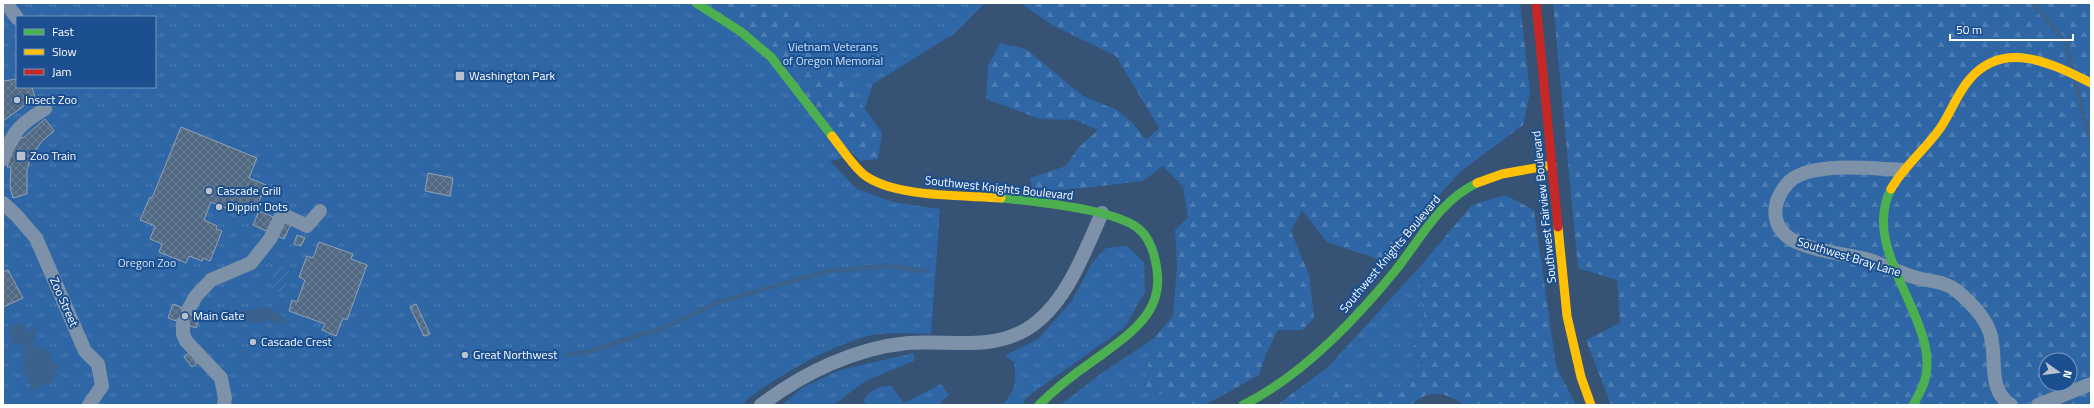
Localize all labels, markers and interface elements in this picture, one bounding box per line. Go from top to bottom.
legend [16,16,156,88]
scale bar [1950,16,2073,42]
text: 50 m [1956,20,1982,39]
text: Fast [52,22,75,41]
park label: Vietnam Veterans of Oregon Memorial [783,37,883,70]
text: Slow [52,42,77,61]
text: Jam [52,62,72,81]
place label: Washington Park [469,66,556,85]
marker: Washington Park [454,70,466,82]
place label: Insect Zoo [25,90,77,109]
marker: Insect Zoo [12,95,22,105]
street label: Southwest Fairview Boulevard [1526,130,1561,284]
place label: Zoo Train [30,146,76,165]
marker: Zoo Train [15,150,27,162]
street label: Southwest Knights Boulevard [924,170,1074,205]
place label: Cascade Grill [217,181,281,200]
marker: Cascade Grill [204,186,214,196]
street label: Southwest Knights Boulevard [1334,190,1445,317]
place label: Dippin' Dots [227,197,288,216]
marker: Dippin' Dots [214,202,224,212]
street label: Southwest Bray Lane [1795,232,1903,281]
park label: Oregon Zoo [118,253,176,272]
street label: Zoo Street [45,274,84,330]
place label: Main Gate [193,306,244,325]
marker: Main Gate [180,311,190,321]
place label: Cascade Crest [261,332,333,351]
marker: Cascade Crest [248,337,258,347]
place label: Great Northwest [473,345,558,364]
marker: Great Northwest [460,350,470,360]
north arrow [2038,352,2078,392]
text: N [2059,369,2076,380]

